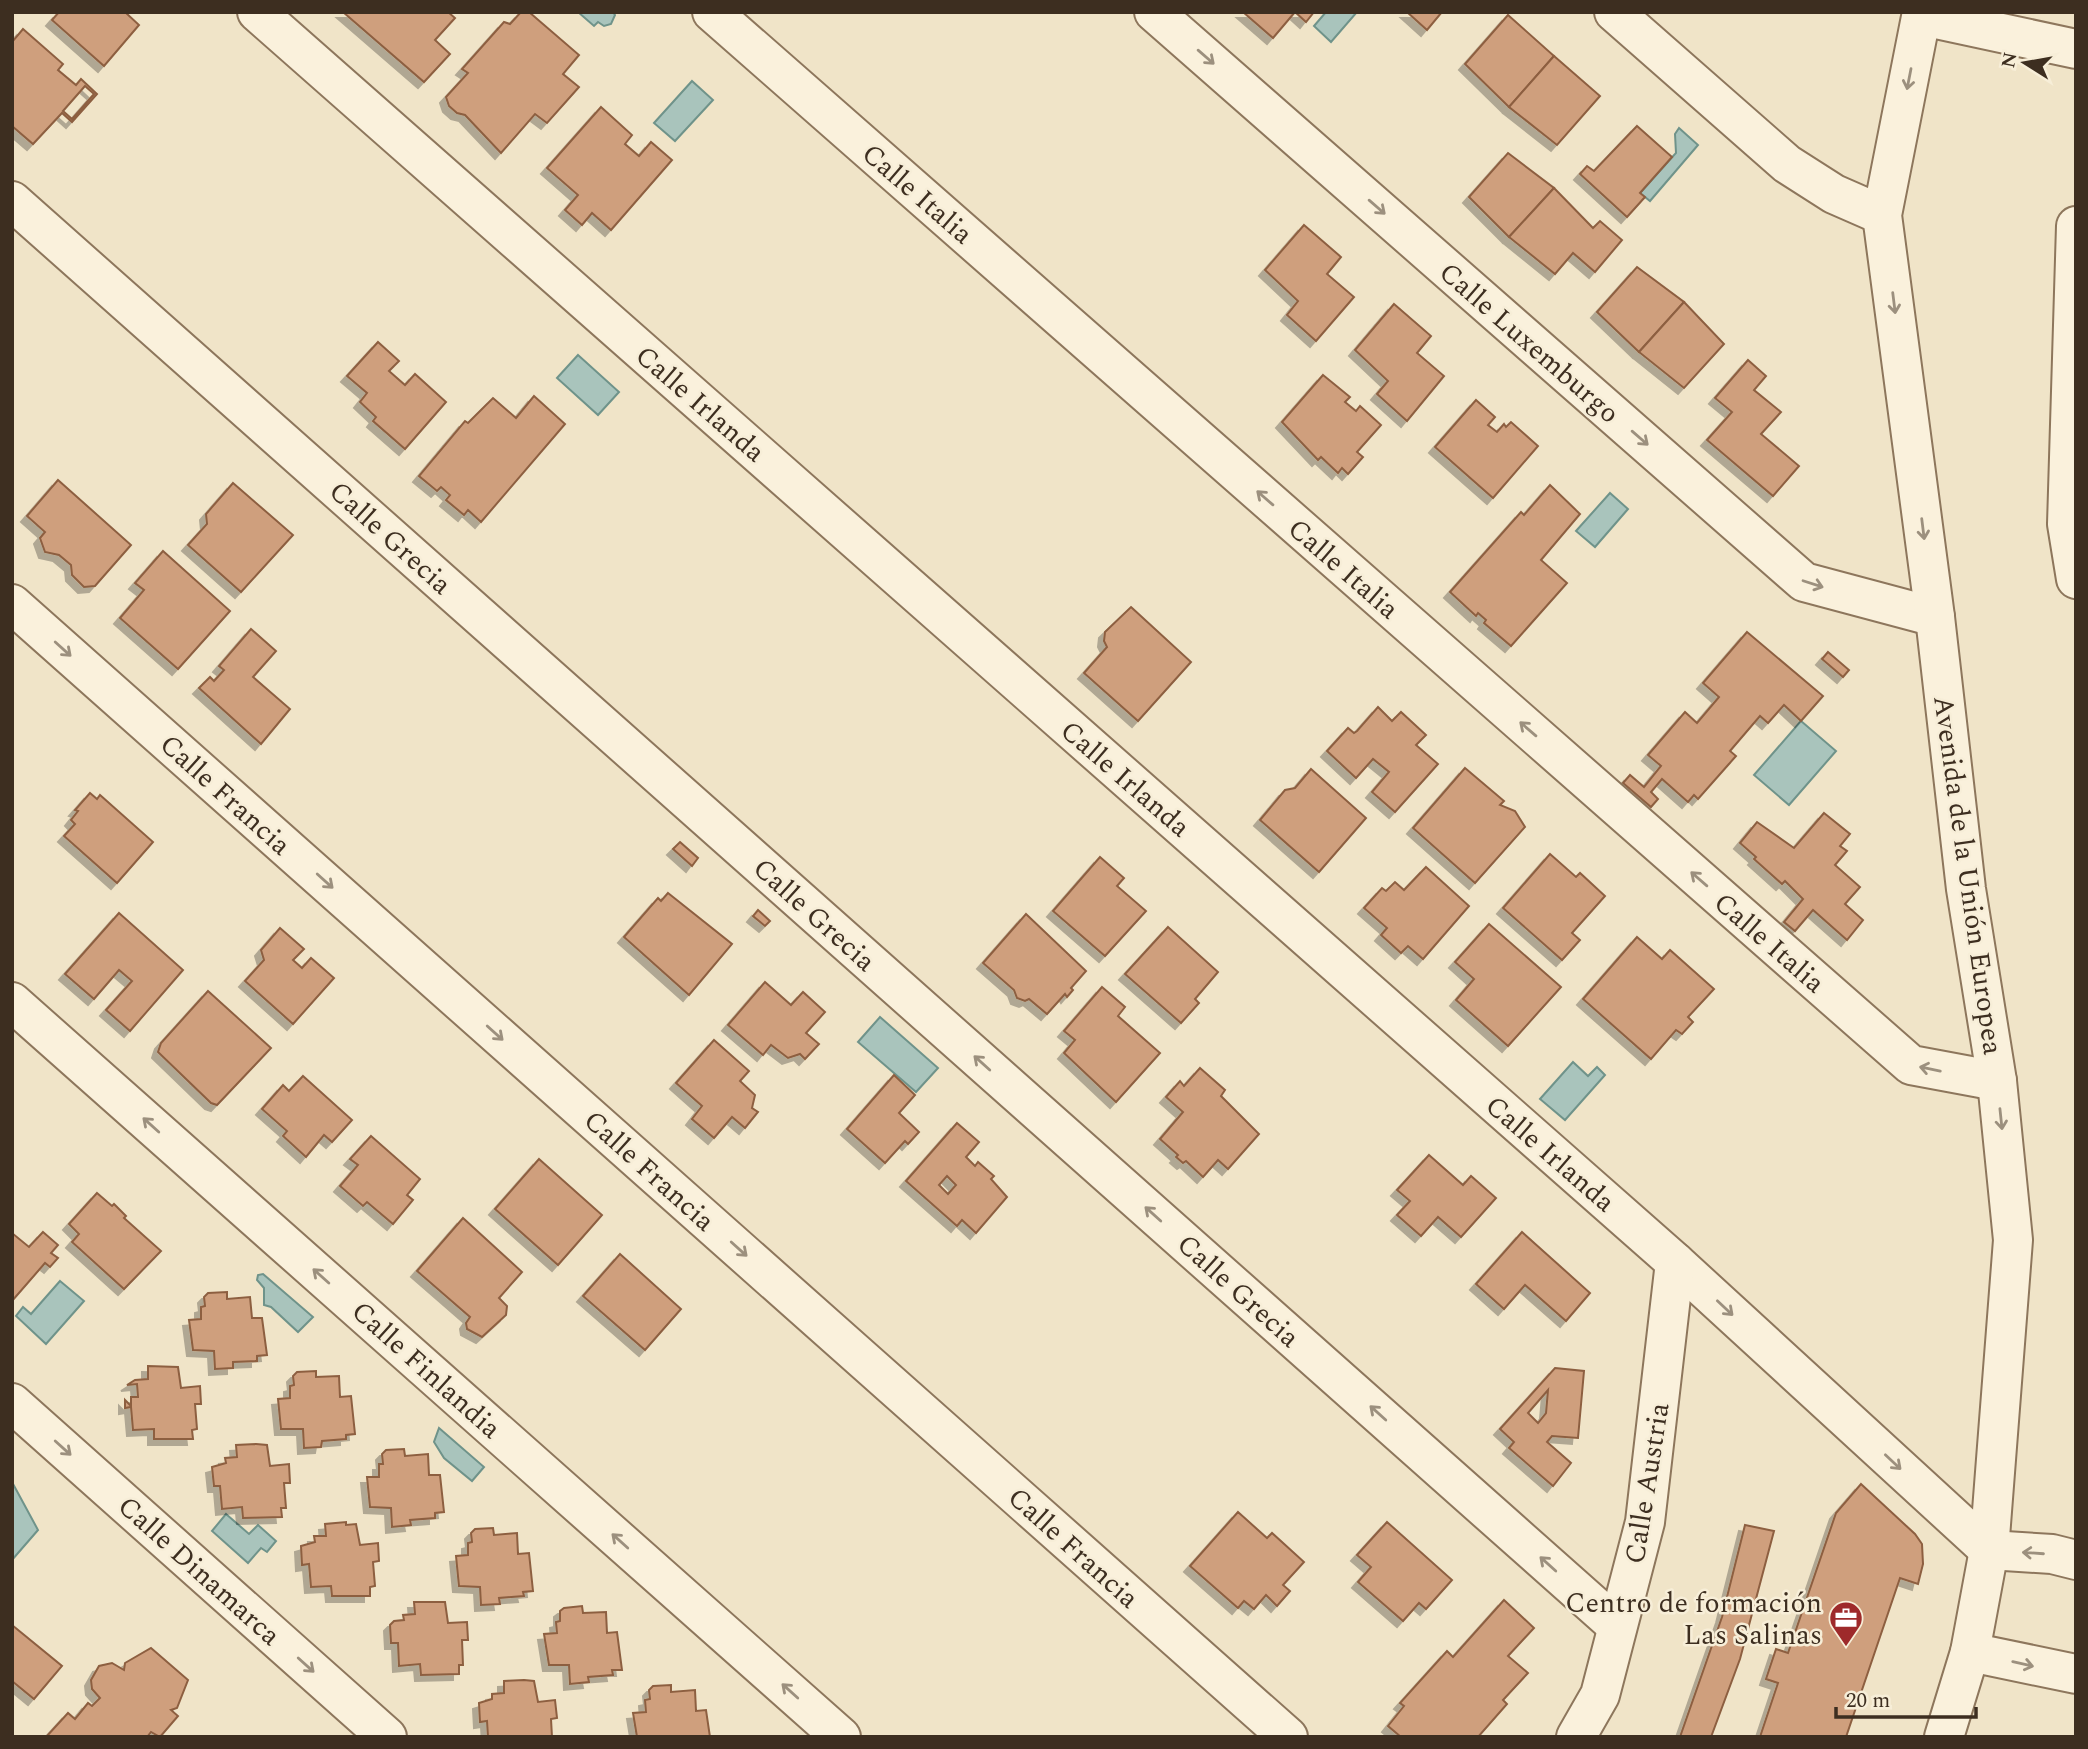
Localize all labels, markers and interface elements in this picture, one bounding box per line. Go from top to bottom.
north arrow [1990,28,2060,98]
one-way arrow [1196,49,1214,65]
text: N [1994,50,2025,70]
one-way arrow [1902,67,1916,90]
street label: Calle Italia [852,133,983,255]
one-way arrow [1368,199,1386,215]
street label: Calle Luxemburgo [1429,252,1629,434]
one-way arrow [1887,291,1900,314]
street label: Calle Irlanda [625,335,775,473]
one-way arrow [1631,430,1649,446]
street label: Calle Grecia [319,471,461,605]
one-way arrow [1256,490,1274,506]
street label: Calle Italia [1278,508,1409,630]
one-way arrow [1917,517,1930,540]
one-way arrow [1802,578,1824,591]
one-way arrow [54,641,72,657]
street label: Avenida de la Unión Europea [1921,693,2014,1058]
street label: Calle Irlanda [1050,710,1200,848]
one-way arrow [1519,721,1537,737]
street label: Calle Francia [149,724,301,866]
street label: Calle Grecia [743,848,885,982]
one-way arrow [1690,871,1708,887]
one-way arrow [316,873,333,890]
street label: Calle Italia [1704,882,1835,1004]
one-way arrow [486,1024,503,1041]
one-way arrow [974,1055,992,1071]
one-way arrow [1919,1062,1942,1076]
street label: Calle Irlanda [1475,1085,1625,1223]
street label: Calle Francia [573,1100,725,1242]
one-way arrow [1995,1107,2008,1129]
one-way arrow [142,1117,160,1133]
one-way arrow [1144,1206,1162,1222]
street label: Calle Grecia [1167,1224,1309,1358]
one-way arrow [729,1241,747,1257]
one-way arrow [312,1268,330,1284]
street label: Calle Finlandia [341,1291,511,1450]
one-way arrow [1716,1300,1733,1317]
street label: Calle Austria [1614,1399,1681,1567]
one-way arrow [1370,1405,1387,1422]
one-way arrow [54,1440,72,1456]
one-way arrow [1884,1454,1902,1470]
street label: Calle Francia [997,1477,1149,1619]
street label: Calle Dinamarca [108,1486,291,1657]
one-way arrow [612,1532,629,1549]
one-way arrow [2022,1546,2045,1559]
one-way arrow [1540,1556,1557,1573]
place label: Centro de formación Las Salinas [1565,1582,1822,1657]
office icon: Centro de formación Las Salinas [1827,1599,1865,1648]
one-way arrow [297,1657,315,1673]
one-way arrow [2011,1658,2034,1672]
scale bar [1836,1676,1976,1720]
one-way arrow [782,1683,799,1700]
text: 20 m [1846,1685,1890,1717]

